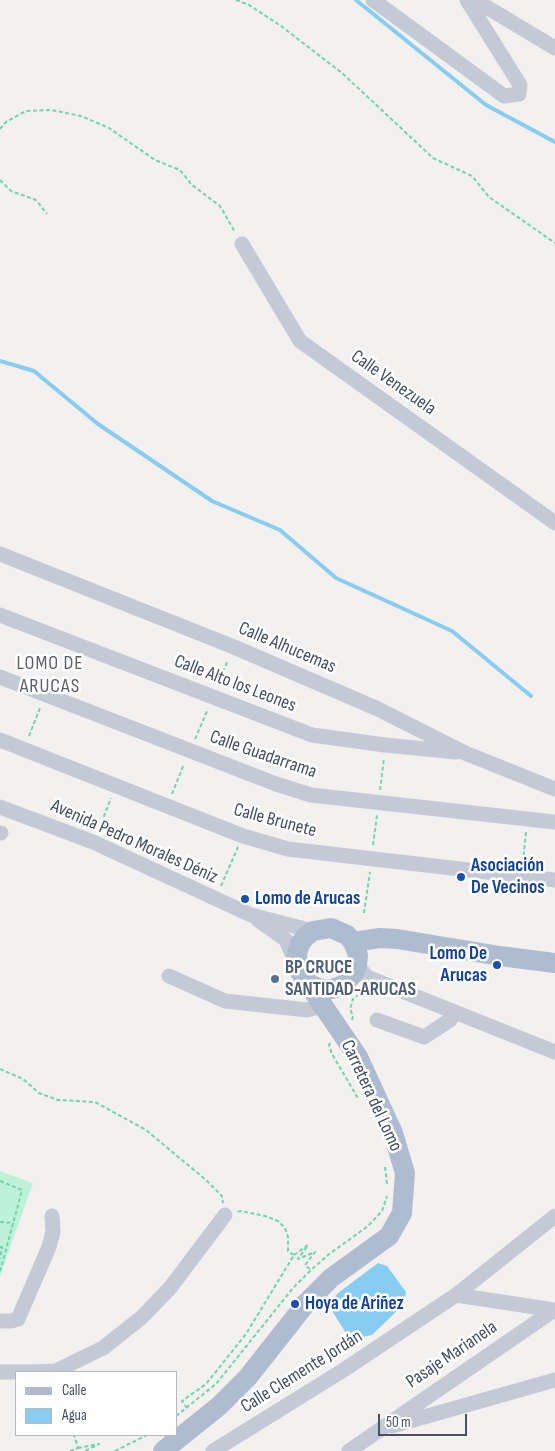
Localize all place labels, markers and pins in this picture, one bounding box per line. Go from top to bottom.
place label: Asociación De Vecinos [471,855,545,899]
marker: Asociación De Vecinos [455,871,467,883]
place label: Lomo de Arucas [255,888,360,910]
marker: Lomo de Arucas [239,893,251,905]
place label: Lomo De Arucas [430,943,487,987]
place label: BP CRUCE SANTIDAD-ARUCAS [285,957,416,1001]
marker: Lomo De Arucas [491,959,503,971]
marker: BP CRUCE SANTIDAD-ARUCAS [269,973,281,985]
place label: Hoya de Ariñez [305,1293,404,1315]
marker: Hoya de Ariñez [289,1298,301,1310]

